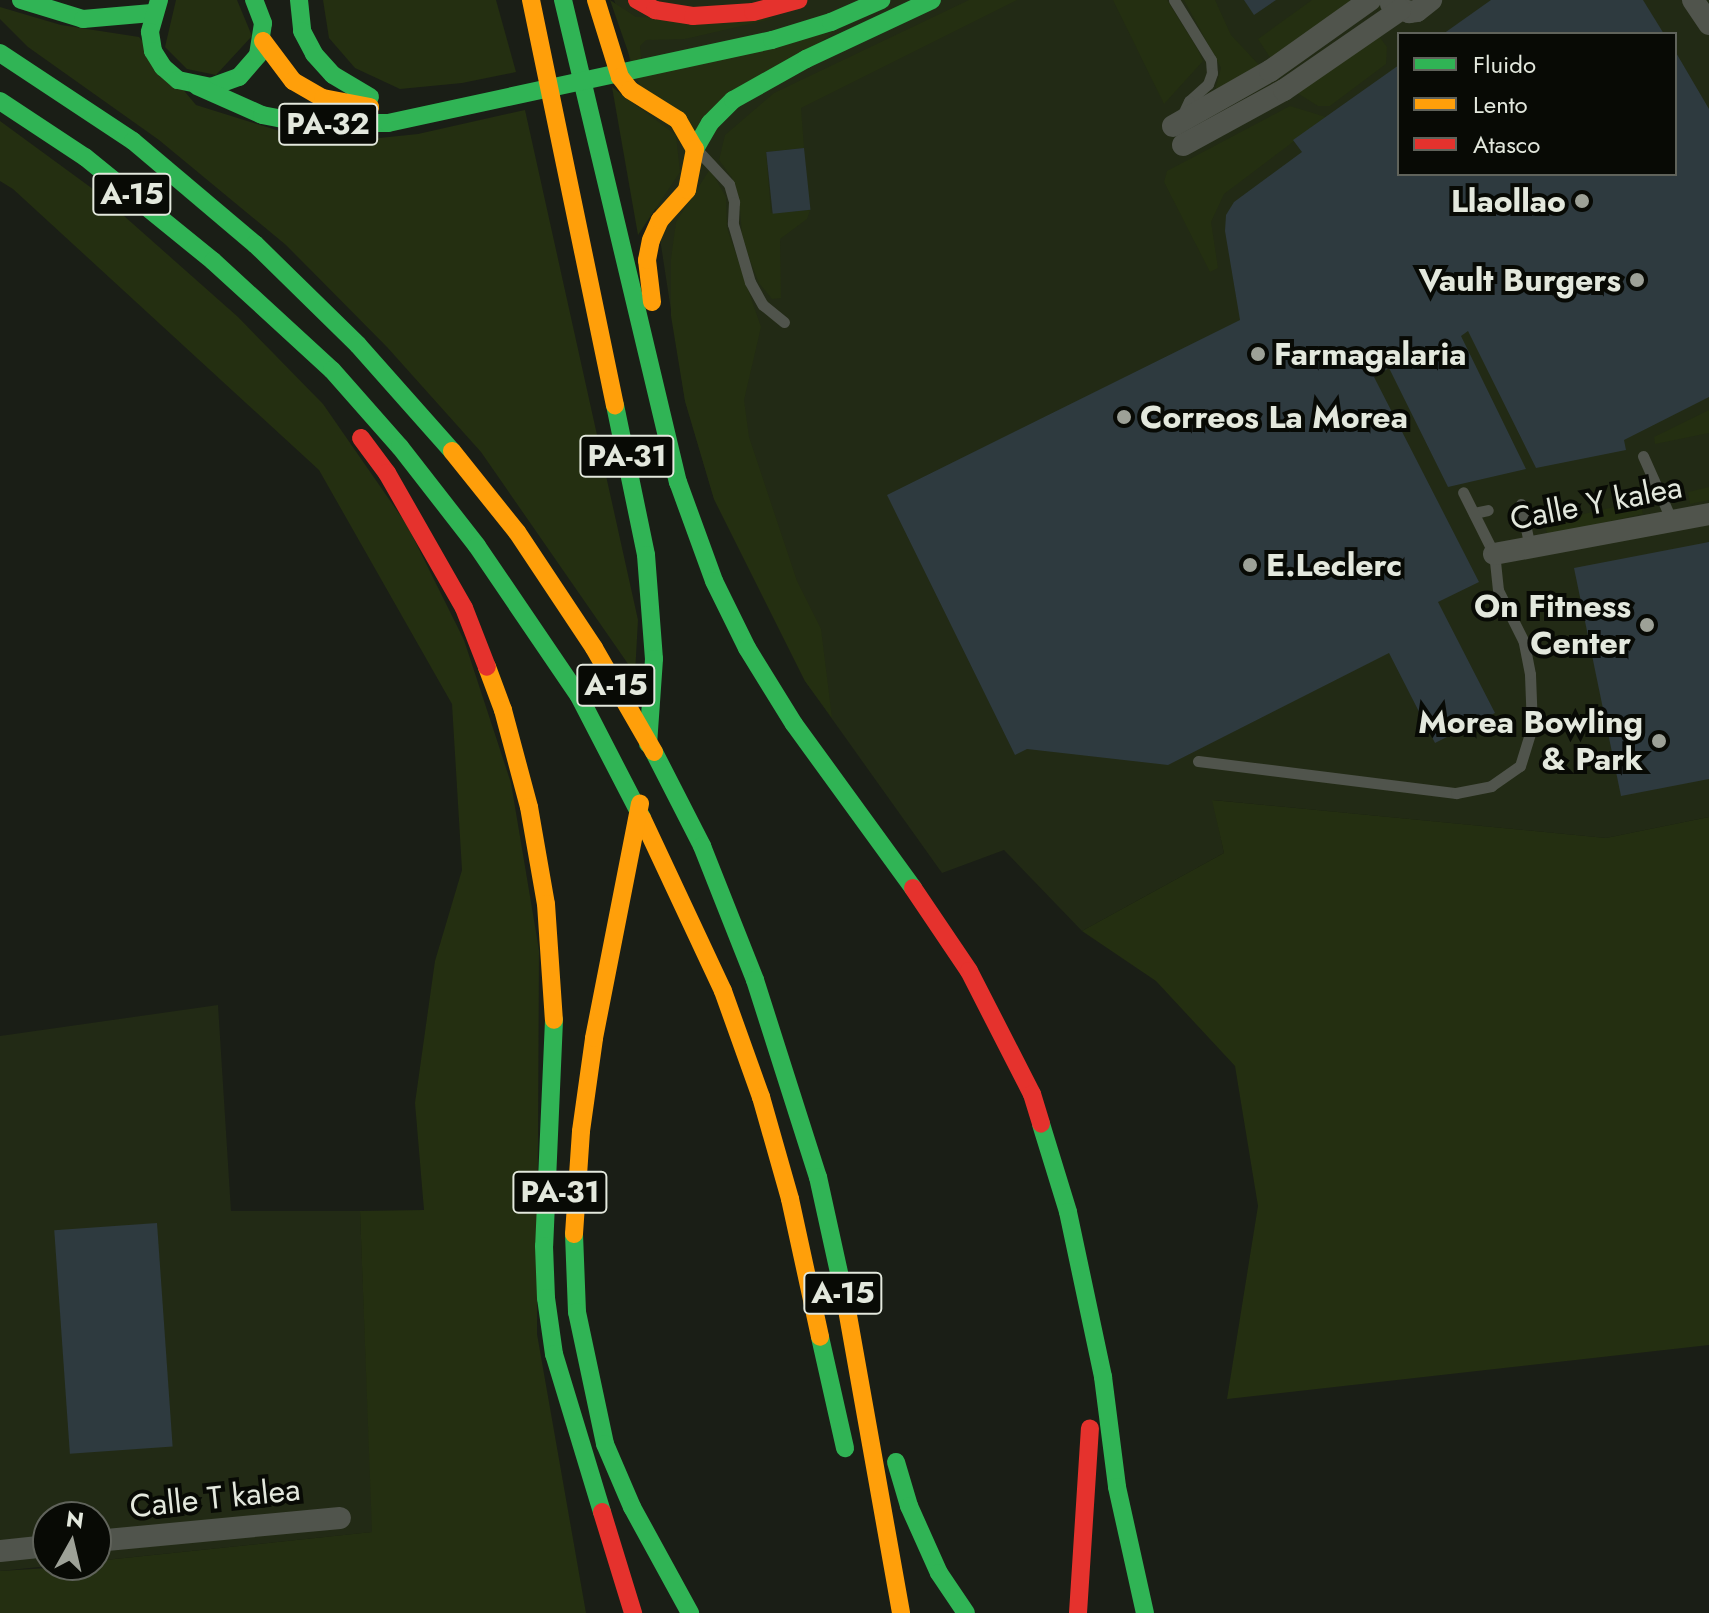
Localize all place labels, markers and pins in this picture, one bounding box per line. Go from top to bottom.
place label: Llaollao [1451,182,1566,220]
marker: Llaollao [1573,192,1591,210]
place label: Vault Burgers [1419,261,1621,299]
marker: Vault Burgers [1628,271,1646,289]
place label: Farmagalaria [1274,335,1467,373]
marker: Farmagalaria [1249,345,1267,363]
place label: Correos La Morea [1140,398,1408,436]
marker: Correos La Morea [1115,408,1133,426]
place label: E.Leclerc [1266,546,1402,584]
marker: E.Leclerc [1241,556,1259,574]
place label: On Fitness Center [1474,588,1631,663]
marker: On Fitness Center [1638,616,1656,634]
place label: Morea Bowling & Park [1418,704,1643,779]
marker: Morea Bowling & Park [1650,732,1668,750]

